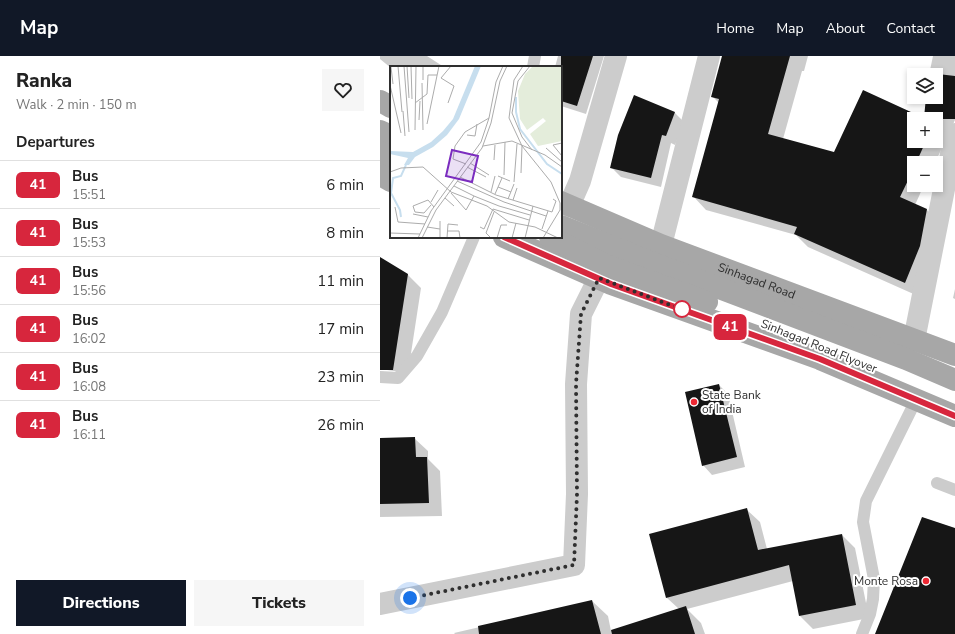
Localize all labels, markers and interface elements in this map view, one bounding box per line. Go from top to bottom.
text: Map [20,15,58,41]
text: Home [716,19,754,38]
text: Map [776,19,804,38]
text: About [826,19,865,38]
text: Contact [887,19,935,38]
inset map [390,66,562,238]
text: Ranka [16,68,72,94]
map controls [907,68,943,192]
button: layers [907,68,943,104]
button: heart [322,69,364,111]
text: Walk · 2 min · 150 m [16,96,137,114]
button: + [907,112,943,148]
text: Departures [16,132,95,152]
button: − [907,156,943,192]
text: Bus [72,166,98,186]
text: 41 [30,175,46,194]
text: 6 min [326,175,364,195]
text: 15:51 [72,186,106,204]
text: Bus [72,214,98,234]
text: 41 [30,223,46,242]
text: 8 min [326,223,364,243]
text: 15:53 [72,234,106,252]
street label: Sinhagad Road [716,259,798,303]
text: Bus [72,262,98,282]
text: 41 [30,271,46,290]
text: 11 min [317,271,364,291]
text: 15:56 [72,282,106,300]
unlabelled marker [673,300,691,318]
text: Bus [72,310,98,330]
line badge: 41 [712,314,748,340]
street label: Sinhagad Road Flyover [758,315,880,377]
text: 41 [722,317,738,336]
text: 41 [30,319,46,338]
text: 17 min [317,319,364,339]
text: 16:02 [72,330,106,348]
text: Bus [72,358,98,378]
text: 41 [30,367,46,386]
text: 23 min [317,367,364,387]
text: 16:08 [72,378,106,396]
place label: State Bank of India [702,387,762,417]
marker: State Bank of India [689,397,699,407]
text: Bus [72,406,98,426]
text: 41 [30,415,46,434]
text: 26 min [317,415,364,435]
text: 16:11 [72,426,106,444]
place label: Monte Rosa [854,573,918,589]
marker: Monte Rosa [921,576,931,586]
button: Directions [16,580,186,626]
button: Tickets [194,580,364,626]
your location [400,588,420,608]

